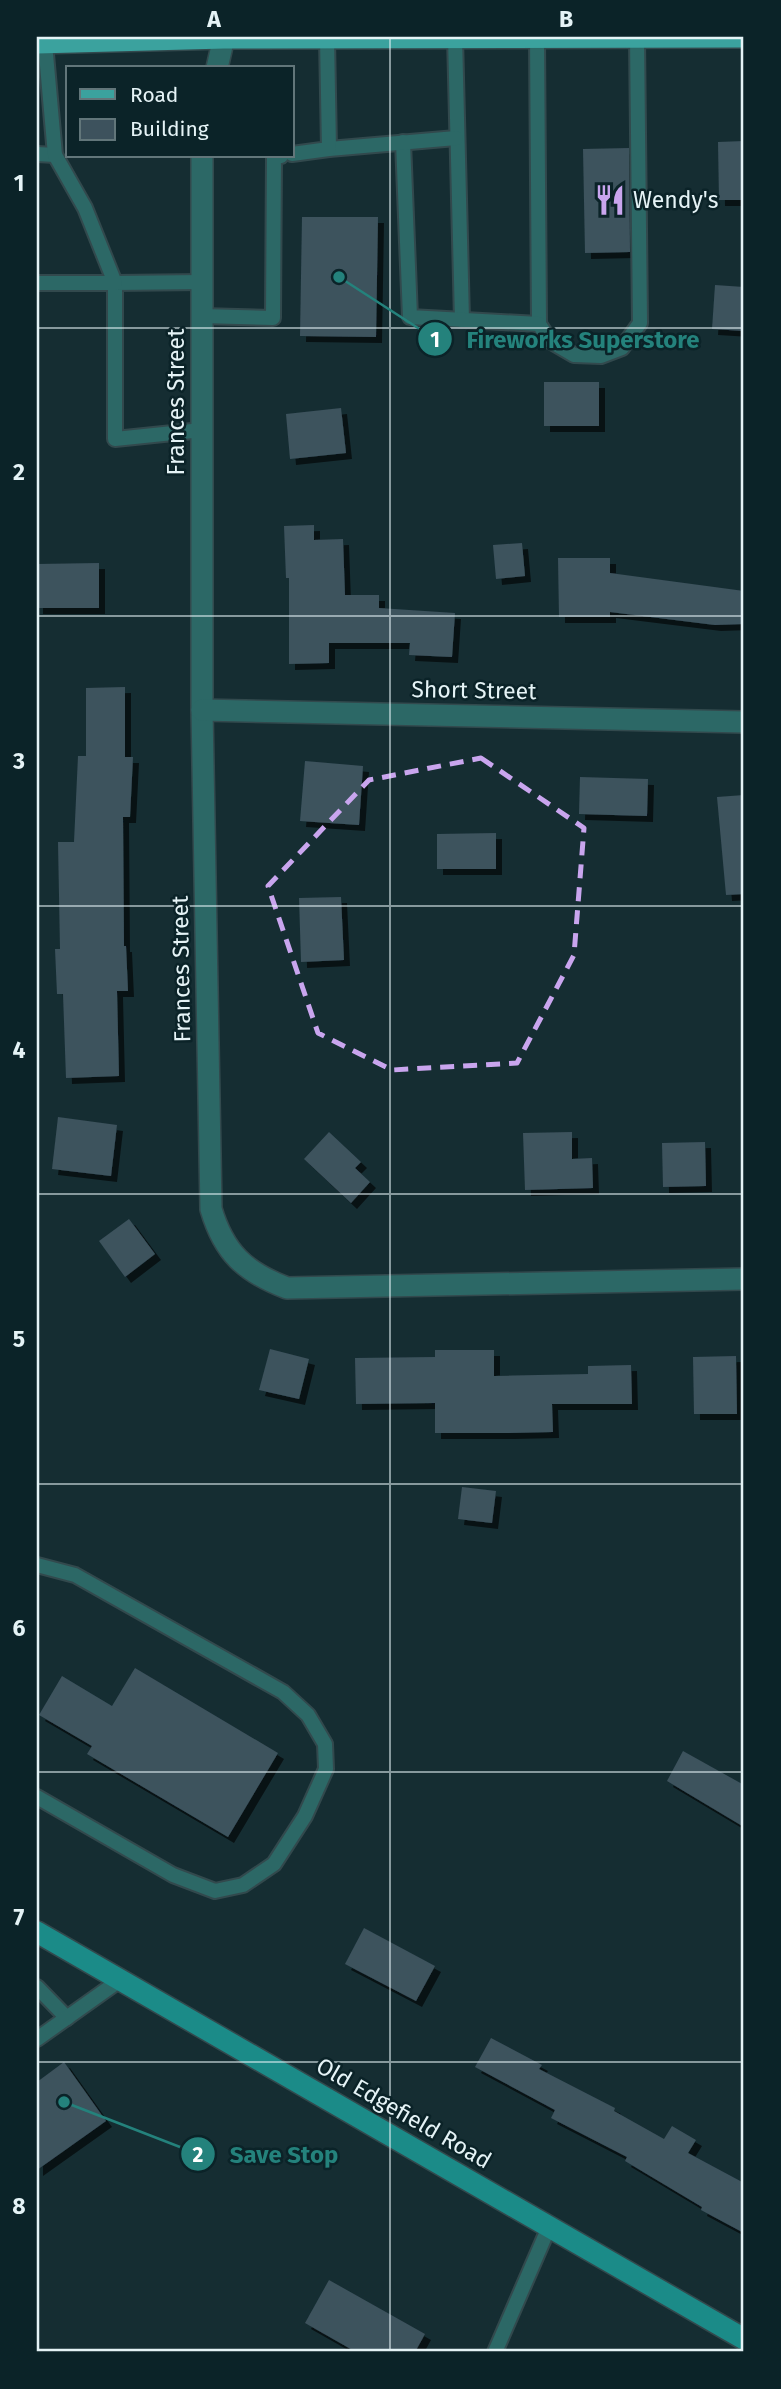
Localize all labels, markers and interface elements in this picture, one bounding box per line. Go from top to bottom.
text: A [206,5,221,33]
text: B [559,5,573,33]
legend [66,66,294,158]
text: Road [130,82,178,108]
text: Building [130,116,209,142]
text: 1 [14,169,24,197]
restaurant icon: Wendy's [593,183,627,217]
place label: Wendy's [633,186,718,214]
callout: Fireworks Superstore [418,317,714,362]
text: Fireworks Superstore [467,326,699,354]
text: 1 [430,327,440,353]
street label: Frances Street [162,328,190,475]
text: 2 [13,458,25,486]
street label: Short Street [411,675,537,705]
text: 3 [12,747,25,775]
street label: Frances Street [166,895,196,1043]
text: 4 [13,1036,26,1064]
text: 5 [13,1325,25,1353]
text: 6 [13,1614,26,1642]
text: 7 [14,1903,25,1931]
street label: Old Edgefield Road [312,2052,496,2174]
callout: Save Stop [180,2132,352,2177]
text: Save Stop [230,2141,338,2169]
text: 2 [193,2142,204,2168]
text: 8 [12,2192,26,2220]

